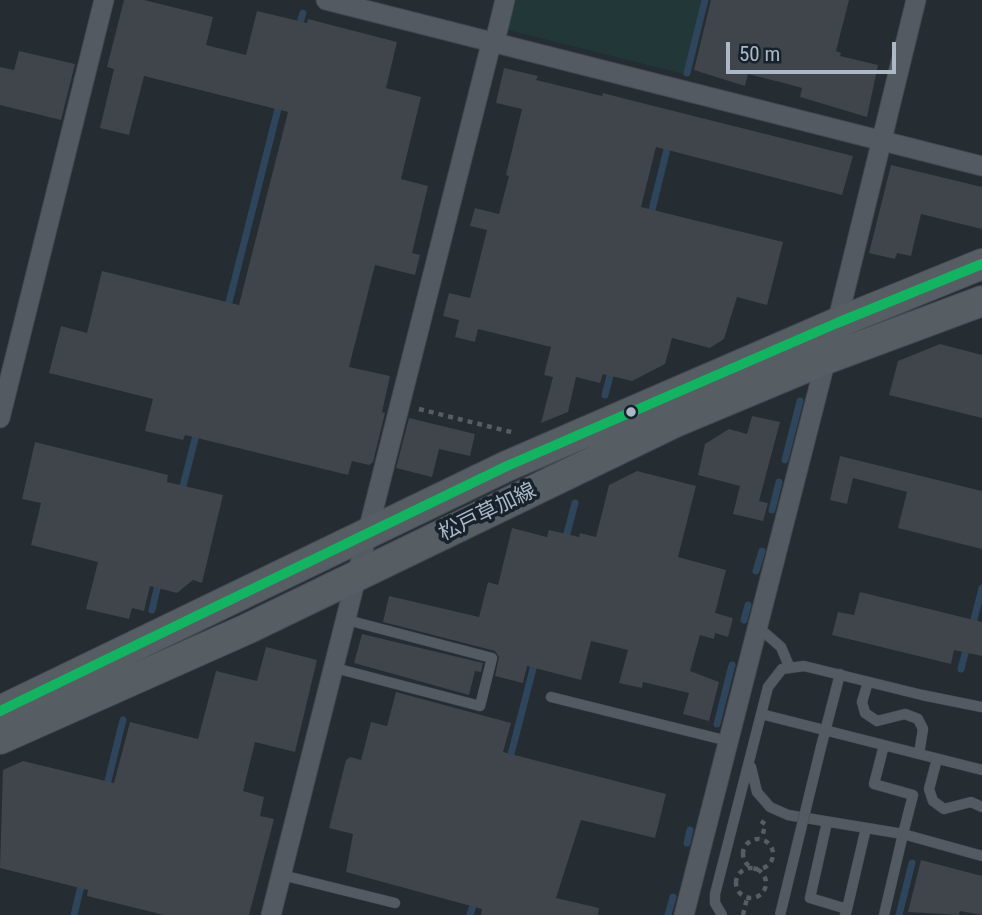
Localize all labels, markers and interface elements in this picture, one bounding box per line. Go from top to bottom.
scale bar [730,28,900,72]
text: 50 m [739,42,780,66]
unlabelled marker [624,405,638,419]
street label: 松戸草加線 [435,479,541,547]

